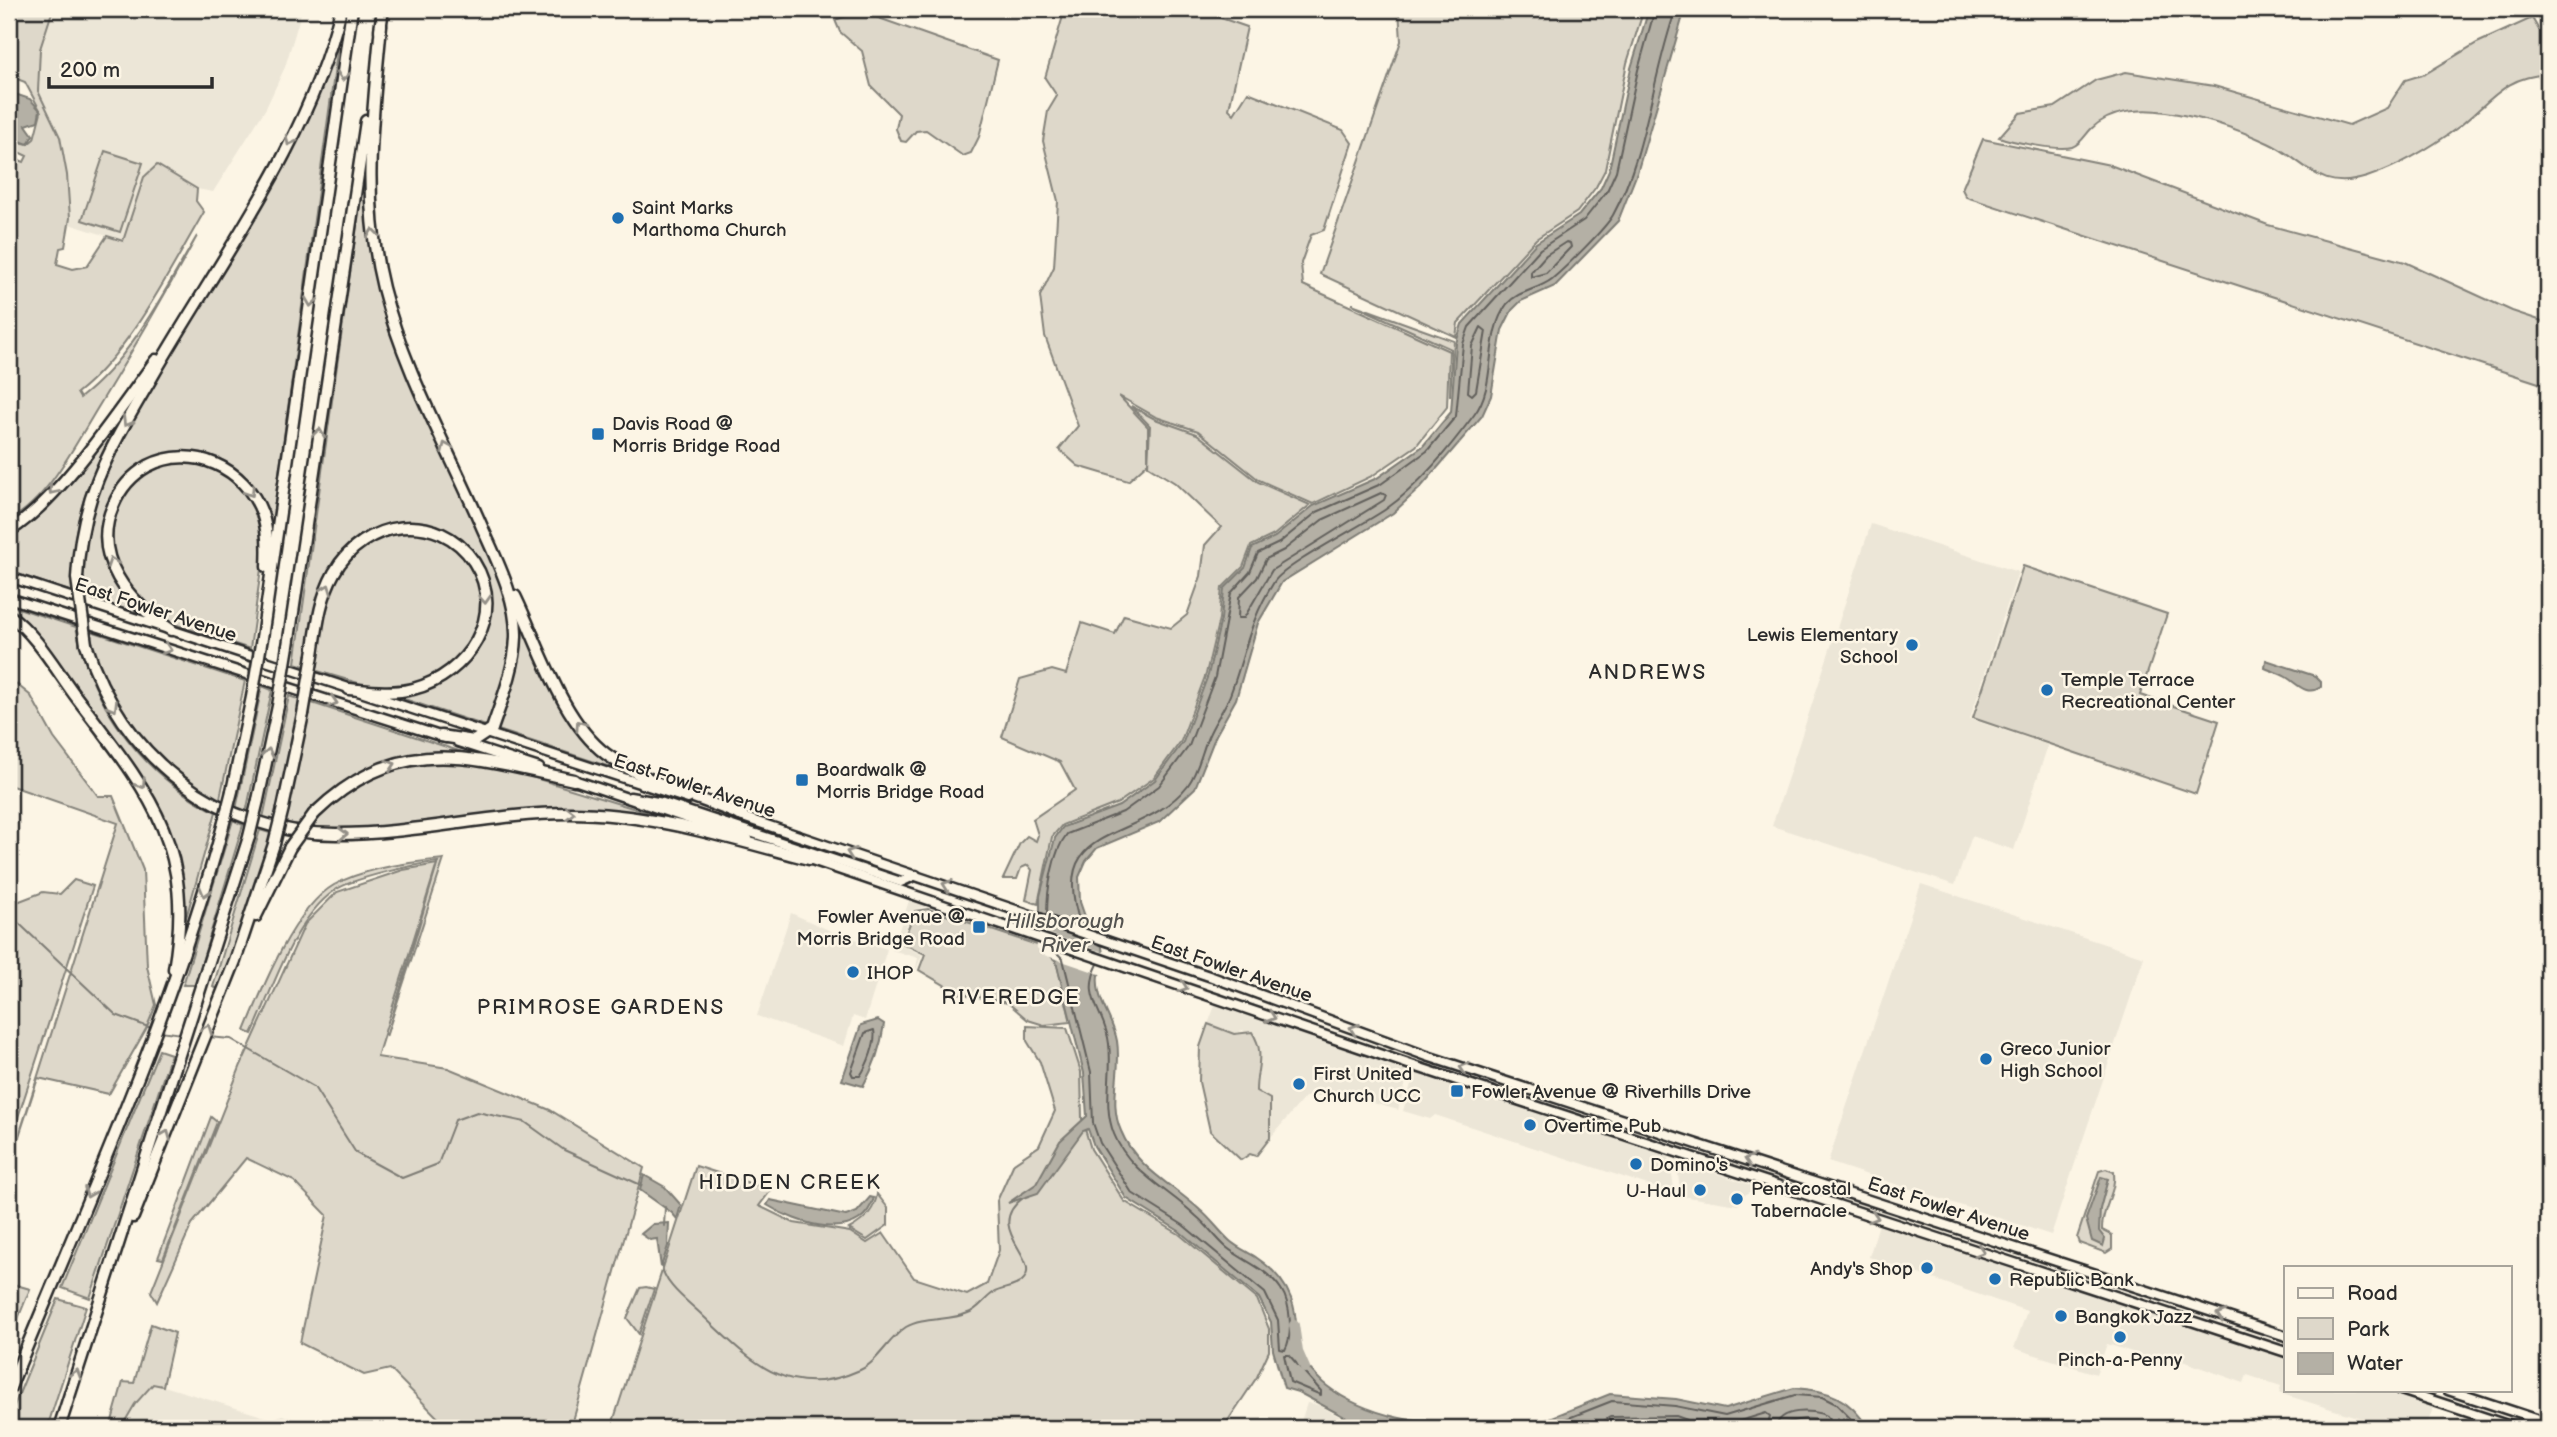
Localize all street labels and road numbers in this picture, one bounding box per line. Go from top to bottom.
street label: East Fowler Avenue [72,573,239,647]
street label: East Fowler Avenue [611,749,778,823]
street label: East Fowler Avenue [1148,931,1315,1008]
street label: East Fowler Avenue [1865,1172,2032,1246]

